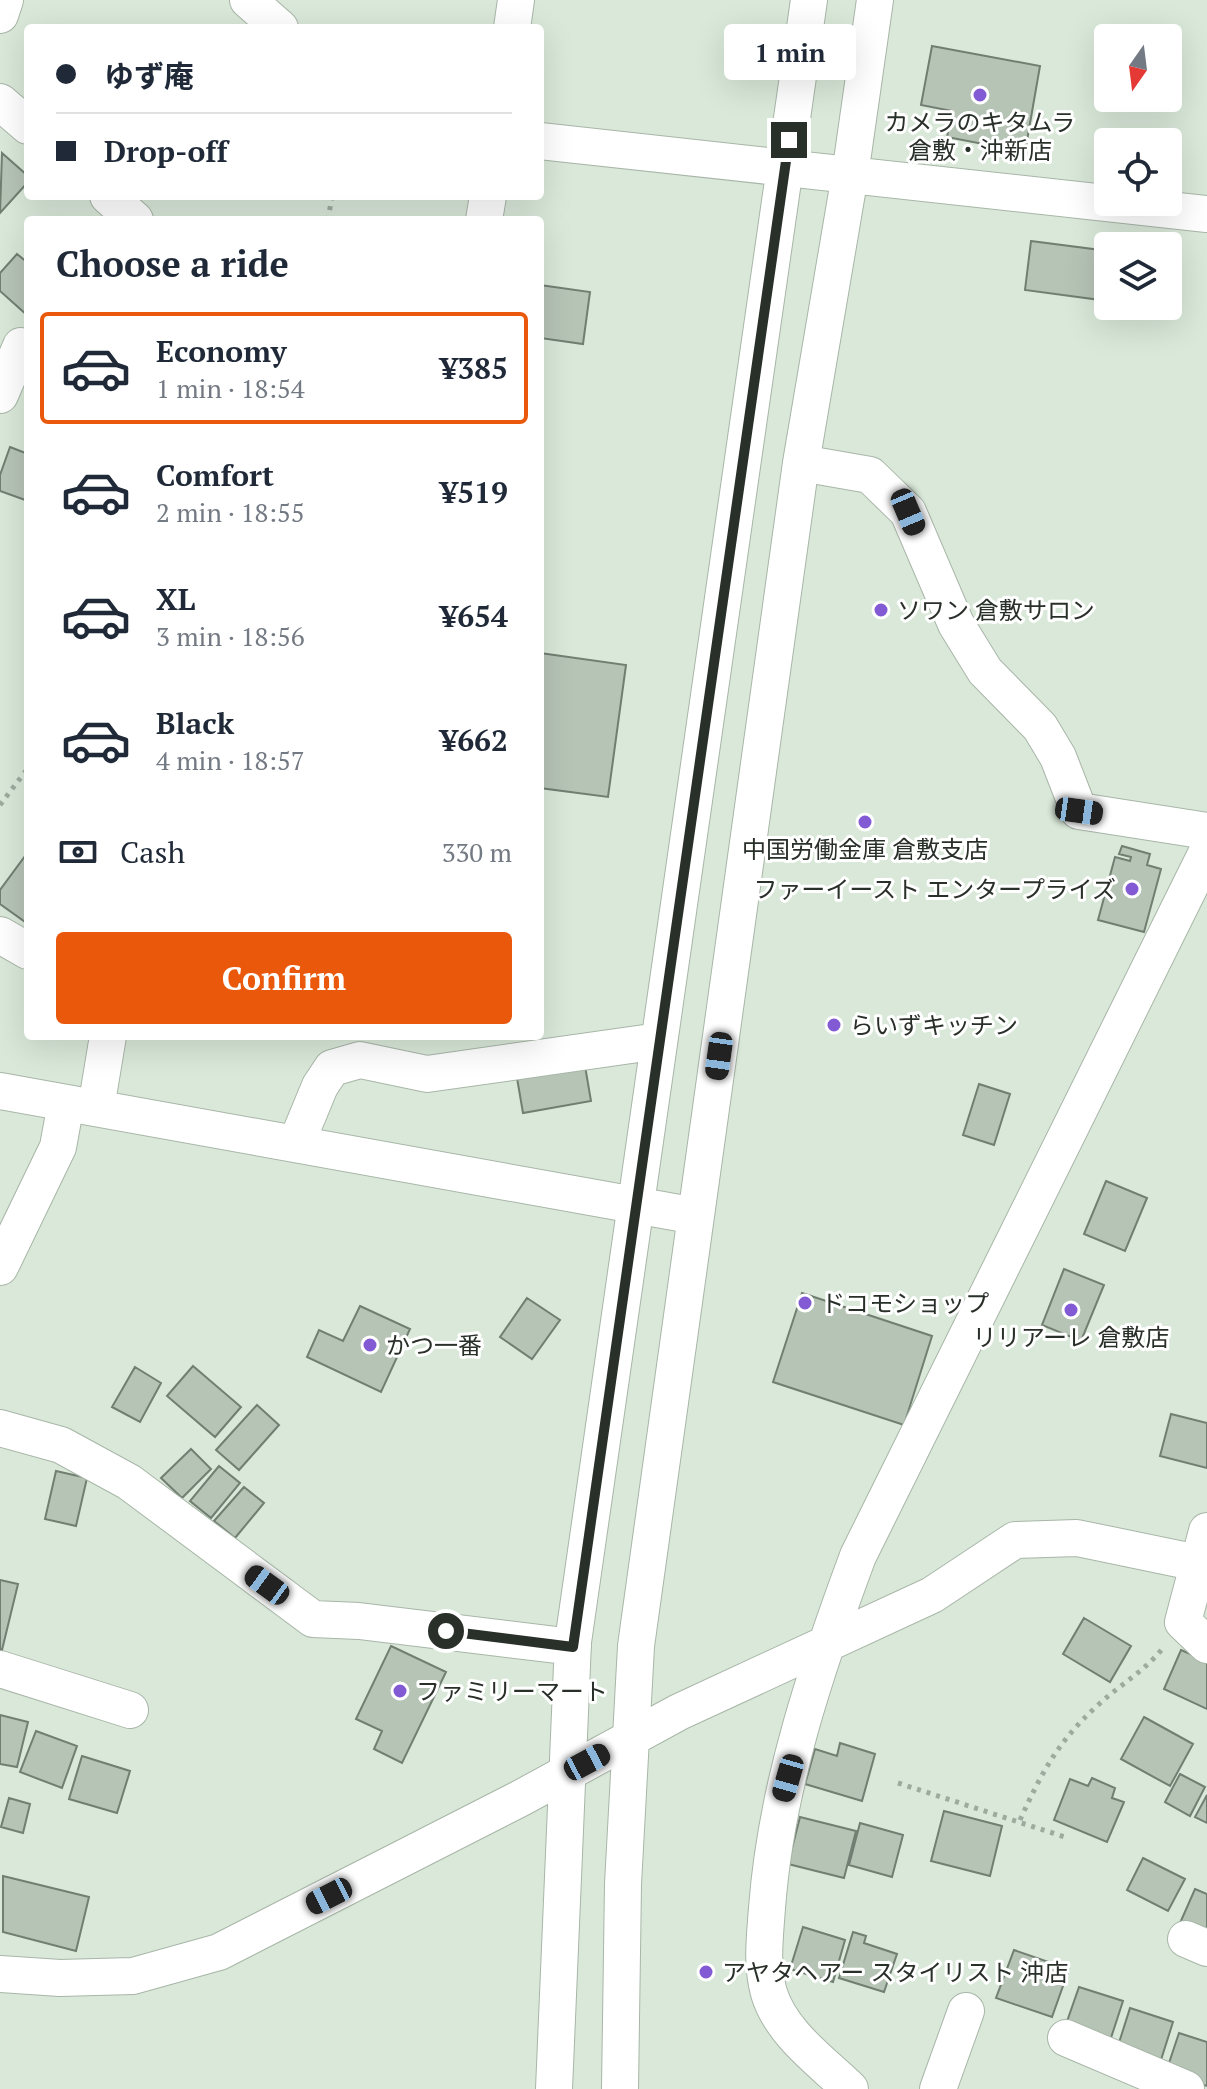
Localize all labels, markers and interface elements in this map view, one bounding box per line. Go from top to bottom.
callout: 1 min [723,24,855,80]
north arrow [1094,24,1182,112]
map controls [1094,24,1182,320]
text: 1 min [754,35,826,69]
text: ゆず庵 [104,56,194,96]
marker: カメラのキタムラ 倉敷・沖新店 [971,86,989,104]
place label: カメラのキタムラ 倉敷・沖新店 [885,106,1075,166]
route end [771,122,807,158]
button: locate [1094,128,1182,216]
text: Drop-off [104,131,228,171]
button: layers [1094,232,1182,320]
text: Choose a ride [56,240,289,287]
text: Economy [156,331,287,371]
icon: car [60,332,132,404]
text: ¥385 [440,348,508,388]
text: 1 min · 18:54 [156,371,305,405]
text: Comfort [156,455,274,495]
icon: car [60,456,132,528]
text: ¥519 [440,472,508,512]
car [888,485,928,539]
text: 2 min · 18:55 [156,495,305,529]
text: XL [156,579,195,619]
icon: car [60,580,132,652]
place label: ソワン 倉敷サロン [897,594,1095,626]
text: ¥654 [440,596,508,636]
marker: ソワン 倉敷サロン [872,601,890,619]
text: 3 min · 18:56 [156,619,305,653]
text: Black [156,703,234,743]
icon: car [60,704,132,776]
text: ¥662 [440,720,508,760]
text: 4 min · 18:57 [156,743,305,777]
car [1054,796,1104,826]
marker: 中国労働金庫 倉敷支店 [856,813,874,831]
icon: cash [56,830,100,874]
text: Cash [120,832,185,872]
place label: 中国労働金庫 倉敷支店 [742,833,988,865]
text: 330 m [442,835,512,869]
place label: ファーイースト エンタープライズ [754,873,1116,905]
marker: ファーイースト エンタープライズ [1123,880,1141,898]
button: Confirm [56,932,512,1024]
place label: らいずキッチン [850,1009,1018,1041]
marker: らいずキッチン [825,1016,843,1034]
car [704,1031,734,1081]
place label: ドコモショップ [821,1287,989,1319]
marker: ドコモショップ [796,1294,814,1312]
marker: リリアーレ 倉敷店 [1062,1301,1080,1319]
place label: リリアーレ 倉敷店 [973,1321,1169,1353]
place label: かつ一番 [386,1329,482,1361]
marker: かつ一番 [361,1336,379,1354]
car [241,1561,293,1609]
route start [428,1613,464,1649]
place label: ファミリーマート [416,1675,608,1707]
marker: ファミリーマート [391,1682,409,1700]
car [560,1740,614,1784]
car [770,1752,806,1804]
car [302,1874,356,1918]
place label: アヤタヘアー スタイリスト 沖店 [722,1956,1068,1988]
marker: アヤタヘアー スタイリスト 沖店 [697,1963,715,1981]

